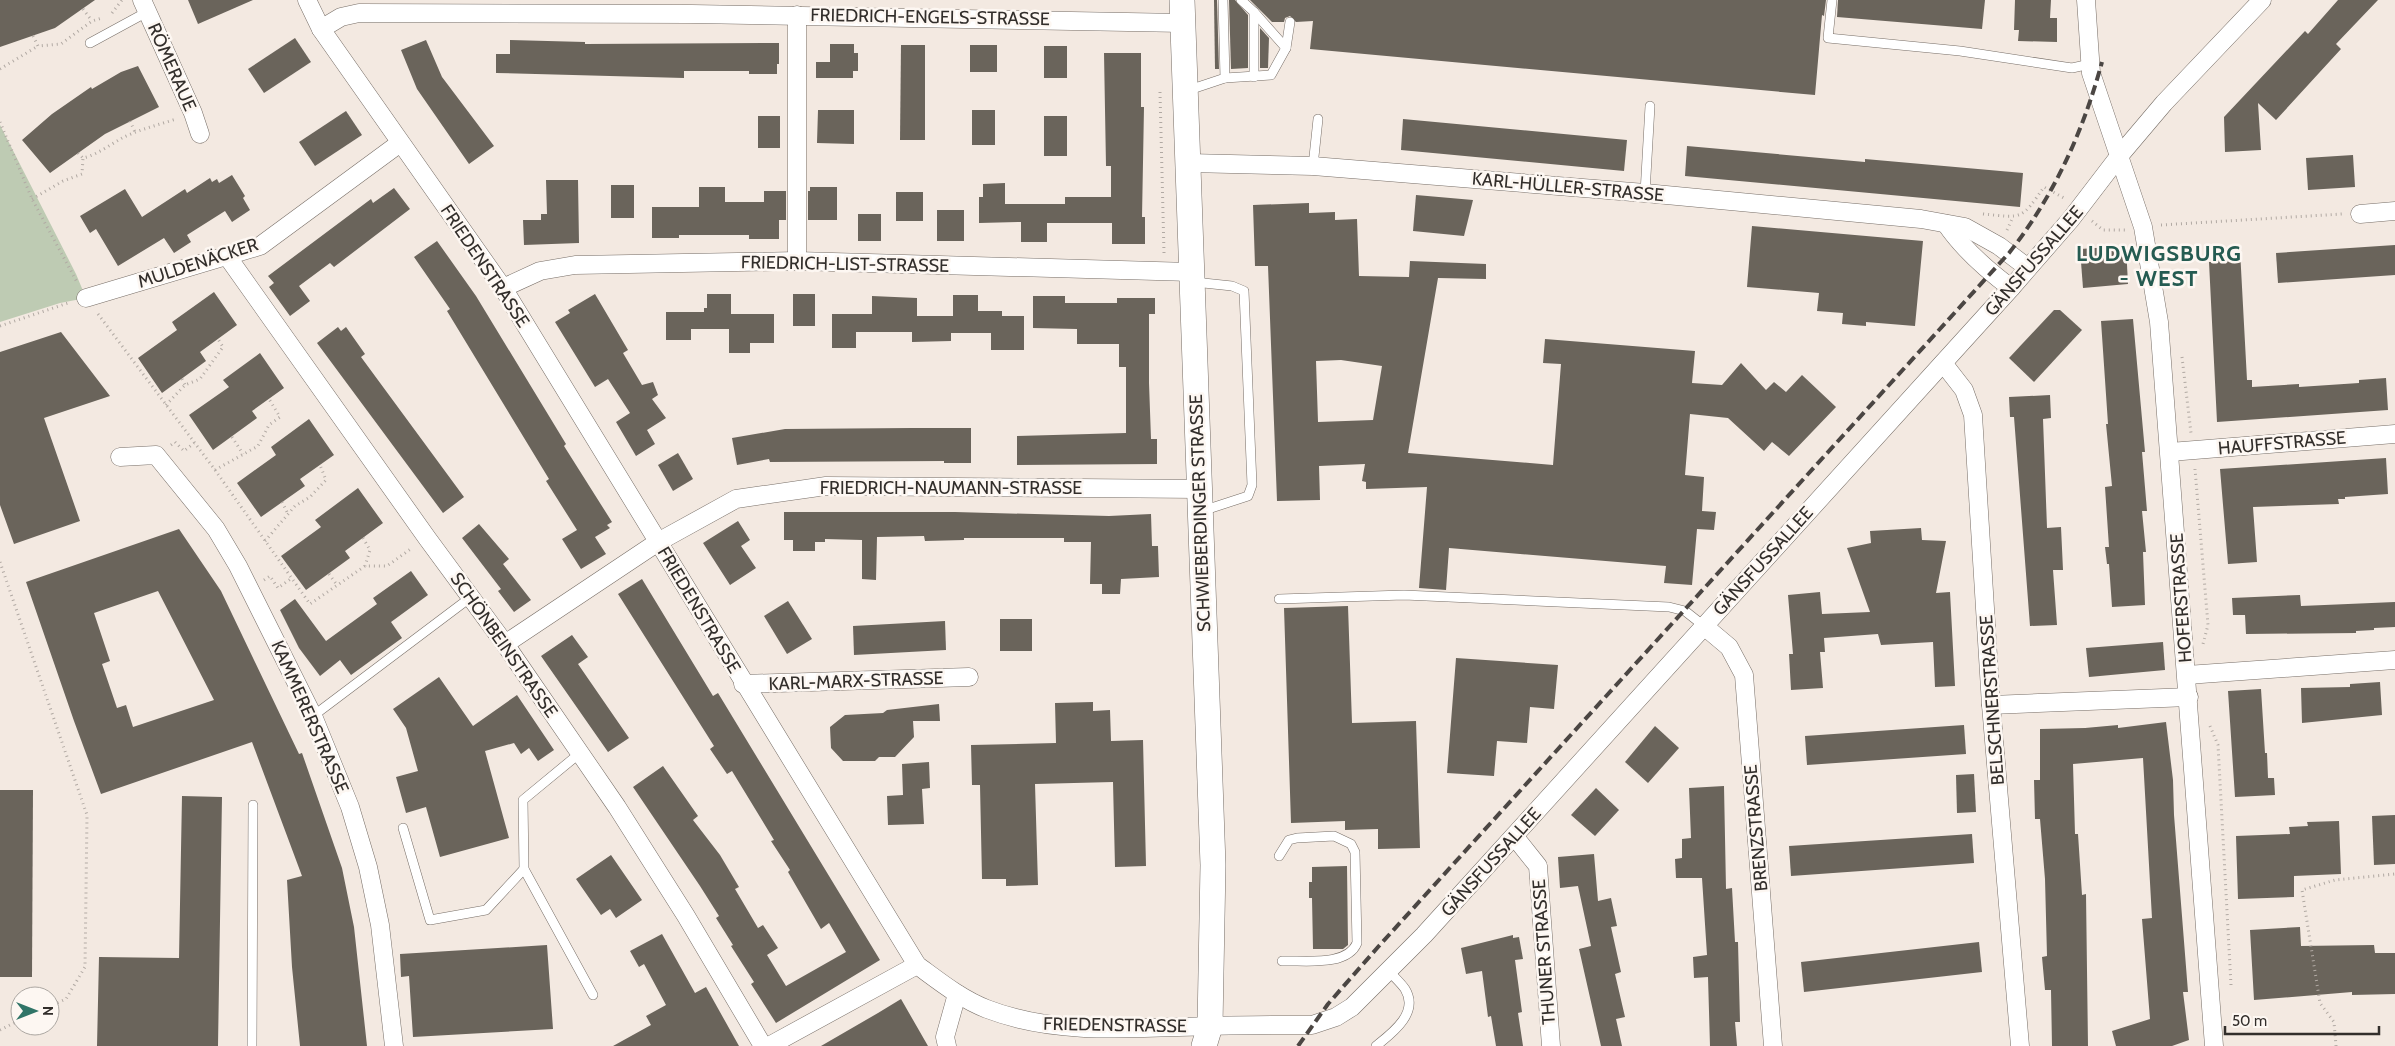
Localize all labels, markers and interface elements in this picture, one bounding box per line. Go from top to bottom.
street label: FRIEDRICH-ENGELS-STRASSE [810,4,1050,30]
street label: RÖMERAUE [143,20,201,114]
street label: KARL-HÜLLER-STRASSE [1471,168,1665,206]
street label: FRIEDENSTRASSE [436,200,534,332]
street label: GÄNSFUSSALLEE [1980,201,2088,321]
street label: MULDENÄCKER [135,233,261,293]
district label: LUDWIGSBURG - WEST [2076,240,2242,292]
street label: FRIEDRICH-LIST-STRASSE [741,251,949,277]
street label: SCHWIEBERDINGER STRASSE [1185,394,1215,632]
street label: HAUFFSTRASSE [2217,426,2347,460]
street label: FRIEDRICH-NAUMANN-STRASSE [820,477,1082,499]
street label: GÄNSFUSSALLEE [1708,502,1818,620]
street label: HOFERSTRASSE [2165,532,2197,664]
street label: FRIEDENSTRASSE [653,543,745,677]
street label: SCHÖNBEINSTRASSE [446,568,562,722]
street label: BELSCHNERSTRASSE [1975,614,2009,786]
street label: KAMMERERSTRASSE [266,637,354,797]
street label: KARL-MARX-STRASSE [768,667,944,695]
street label: BRENZSTRASSE [1739,764,1773,892]
street label: GÄNSFUSSALLEE [1436,803,1546,921]
street label: THUNER STRASSE [1528,878,1560,1026]
north arrow [10,986,60,1036]
scale bar [2225,1004,2379,1036]
text: N [39,1006,57,1016]
text: 50 m [2232,1012,2267,1030]
street label: FRIEDENSTRASSE [1043,1013,1187,1037]

